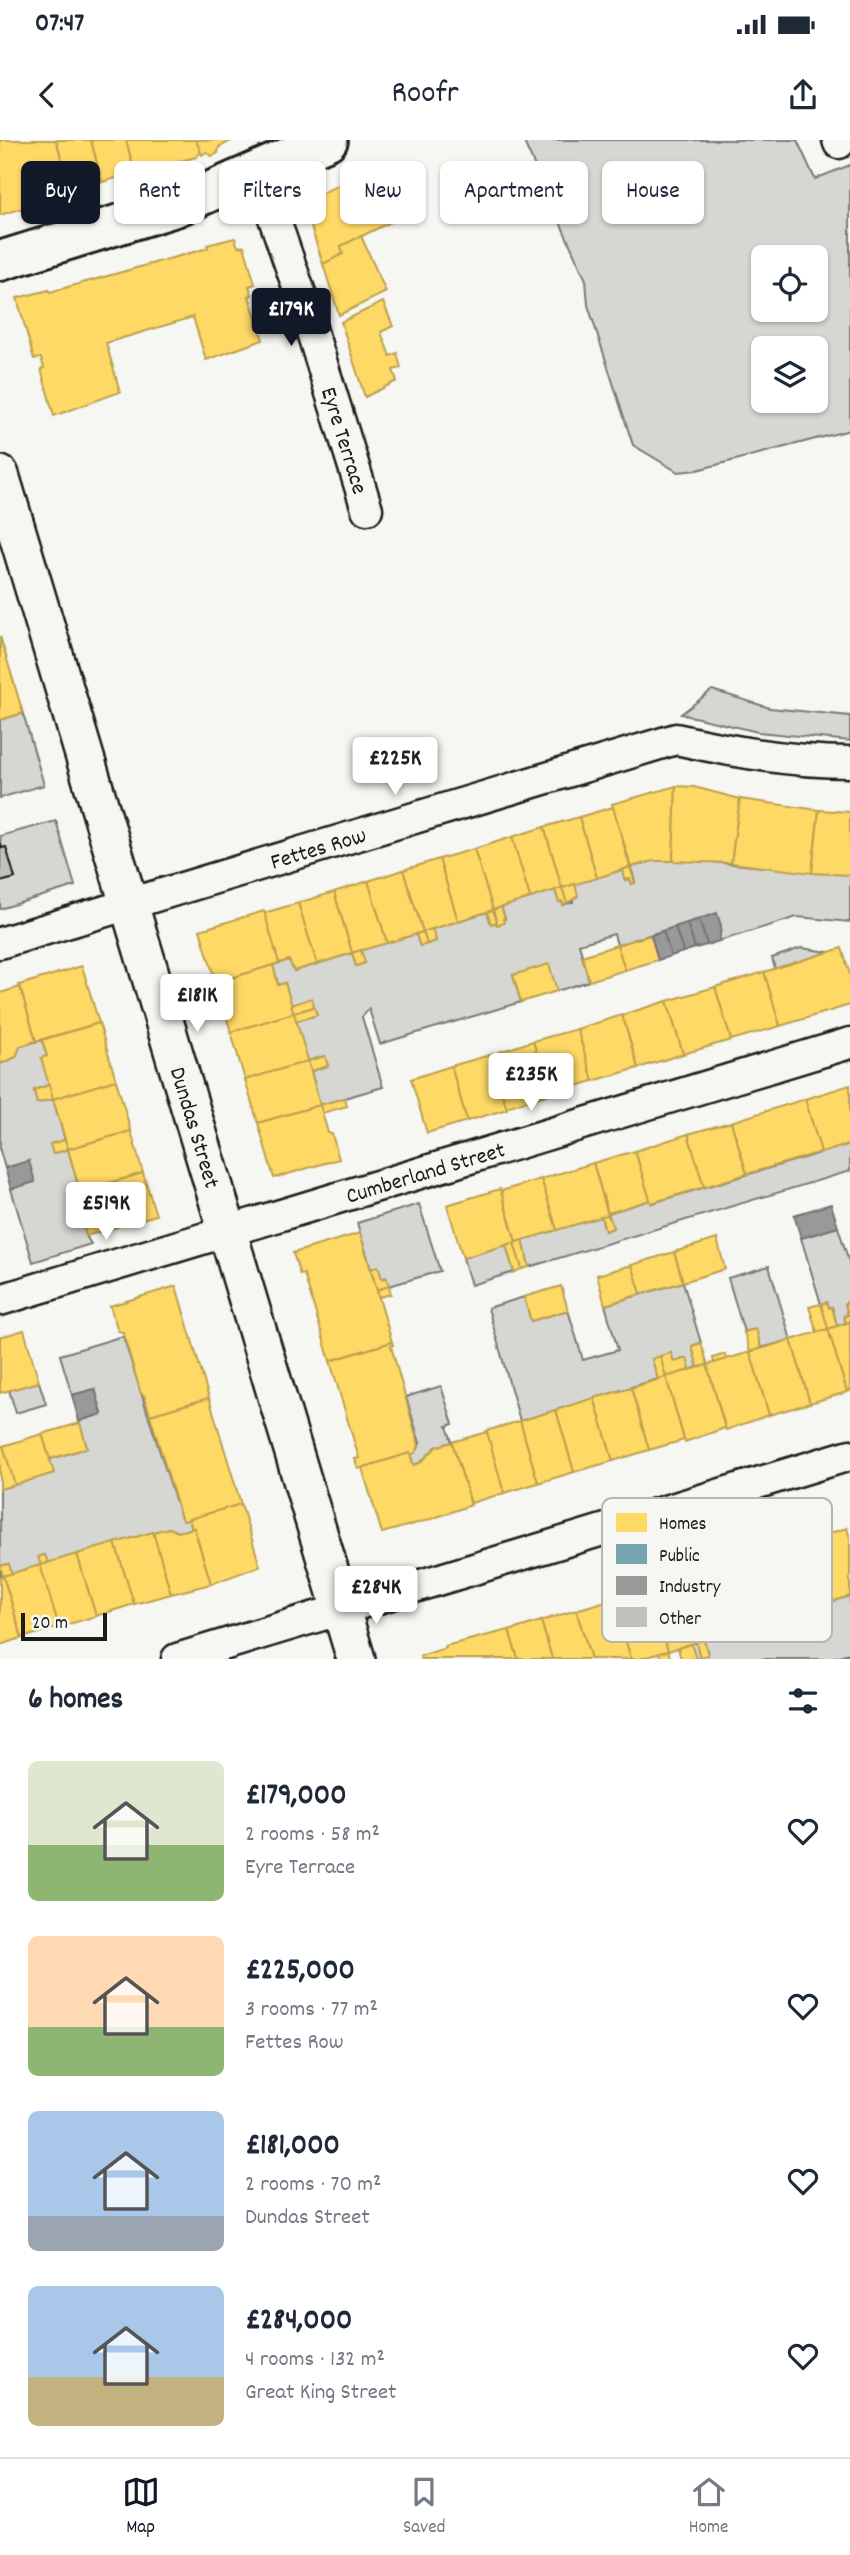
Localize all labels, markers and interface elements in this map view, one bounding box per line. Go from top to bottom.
text: 07:47 [35,6,84,43]
text: Roofr [391,72,459,118]
icon: back [28,76,66,114]
icon: share [784,76,822,114]
chip: Buy [21,161,100,224]
chip: Rent [114,161,205,224]
chip: Filters [219,161,326,224]
chip: New [340,161,426,224]
chip: Apartment [440,161,588,224]
chip: House [602,161,704,224]
map controls [751,245,828,413]
button: locate [751,245,828,322]
pin: £179K [242,288,340,348]
text: £179K [268,294,314,327]
button: layers [751,336,828,413]
street label: Eyre Terrace [310,383,374,499]
pin: £225K [346,738,444,797]
text: £225K [369,743,421,776]
street label: Fettes Row [267,820,371,880]
pin: £181K [148,974,246,1034]
text: £181K [176,980,218,1013]
pin: £235K [482,1054,580,1113]
text: £235K [504,1059,558,1092]
street label: Dundas Street [159,1064,227,1193]
street label: Cumberland Street [342,1135,510,1214]
pin: £519K [57,1182,155,1242]
text: £519K [82,1188,130,1221]
legend [602,1498,832,1642]
text: Homes [659,1512,707,1539]
text: Public [659,1544,700,1571]
pin: £284K [327,1566,425,1626]
text: £284K [351,1572,401,1605]
text: Industry [659,1575,721,1602]
text: Other [659,1607,701,1634]
scale bar [21,1610,107,1642]
text: 20 m [32,1611,68,1638]
text: 6 homes [28,1680,123,1723]
icon: filters [784,1682,822,1720]
text: £179,000 [245,1776,347,1819]
icon: home [84,1789,168,1873]
icon: heart [784,1812,822,1850]
text: 2 rooms · 58 m² [245,1819,380,1852]
text: Eyre Terrace [245,1852,355,1885]
text: £225,000 [245,1951,355,1994]
icon: home [84,1964,168,2048]
icon: heart [784,1987,822,2025]
text: 3 rooms · 77 m² [245,1994,378,2027]
text: Fettes Row [245,2027,344,2060]
text: £181,000 [245,2126,340,2169]
icon: home [84,2139,168,2223]
icon: heart [784,2162,822,2200]
text: 2 rooms · 70 m² [245,2169,381,2202]
text: Dundas Street [245,2202,370,2235]
text: £284,000 [245,2301,352,2344]
icon: home [84,2314,168,2398]
icon: heart [784,2337,822,2375]
text: 4 rooms · 132 m² [245,2344,385,2377]
text: Great King Street [245,2377,397,2410]
tab: Map [122,2473,160,2542]
tab: Saved [403,2473,445,2542]
tab: Home [689,2473,728,2542]

